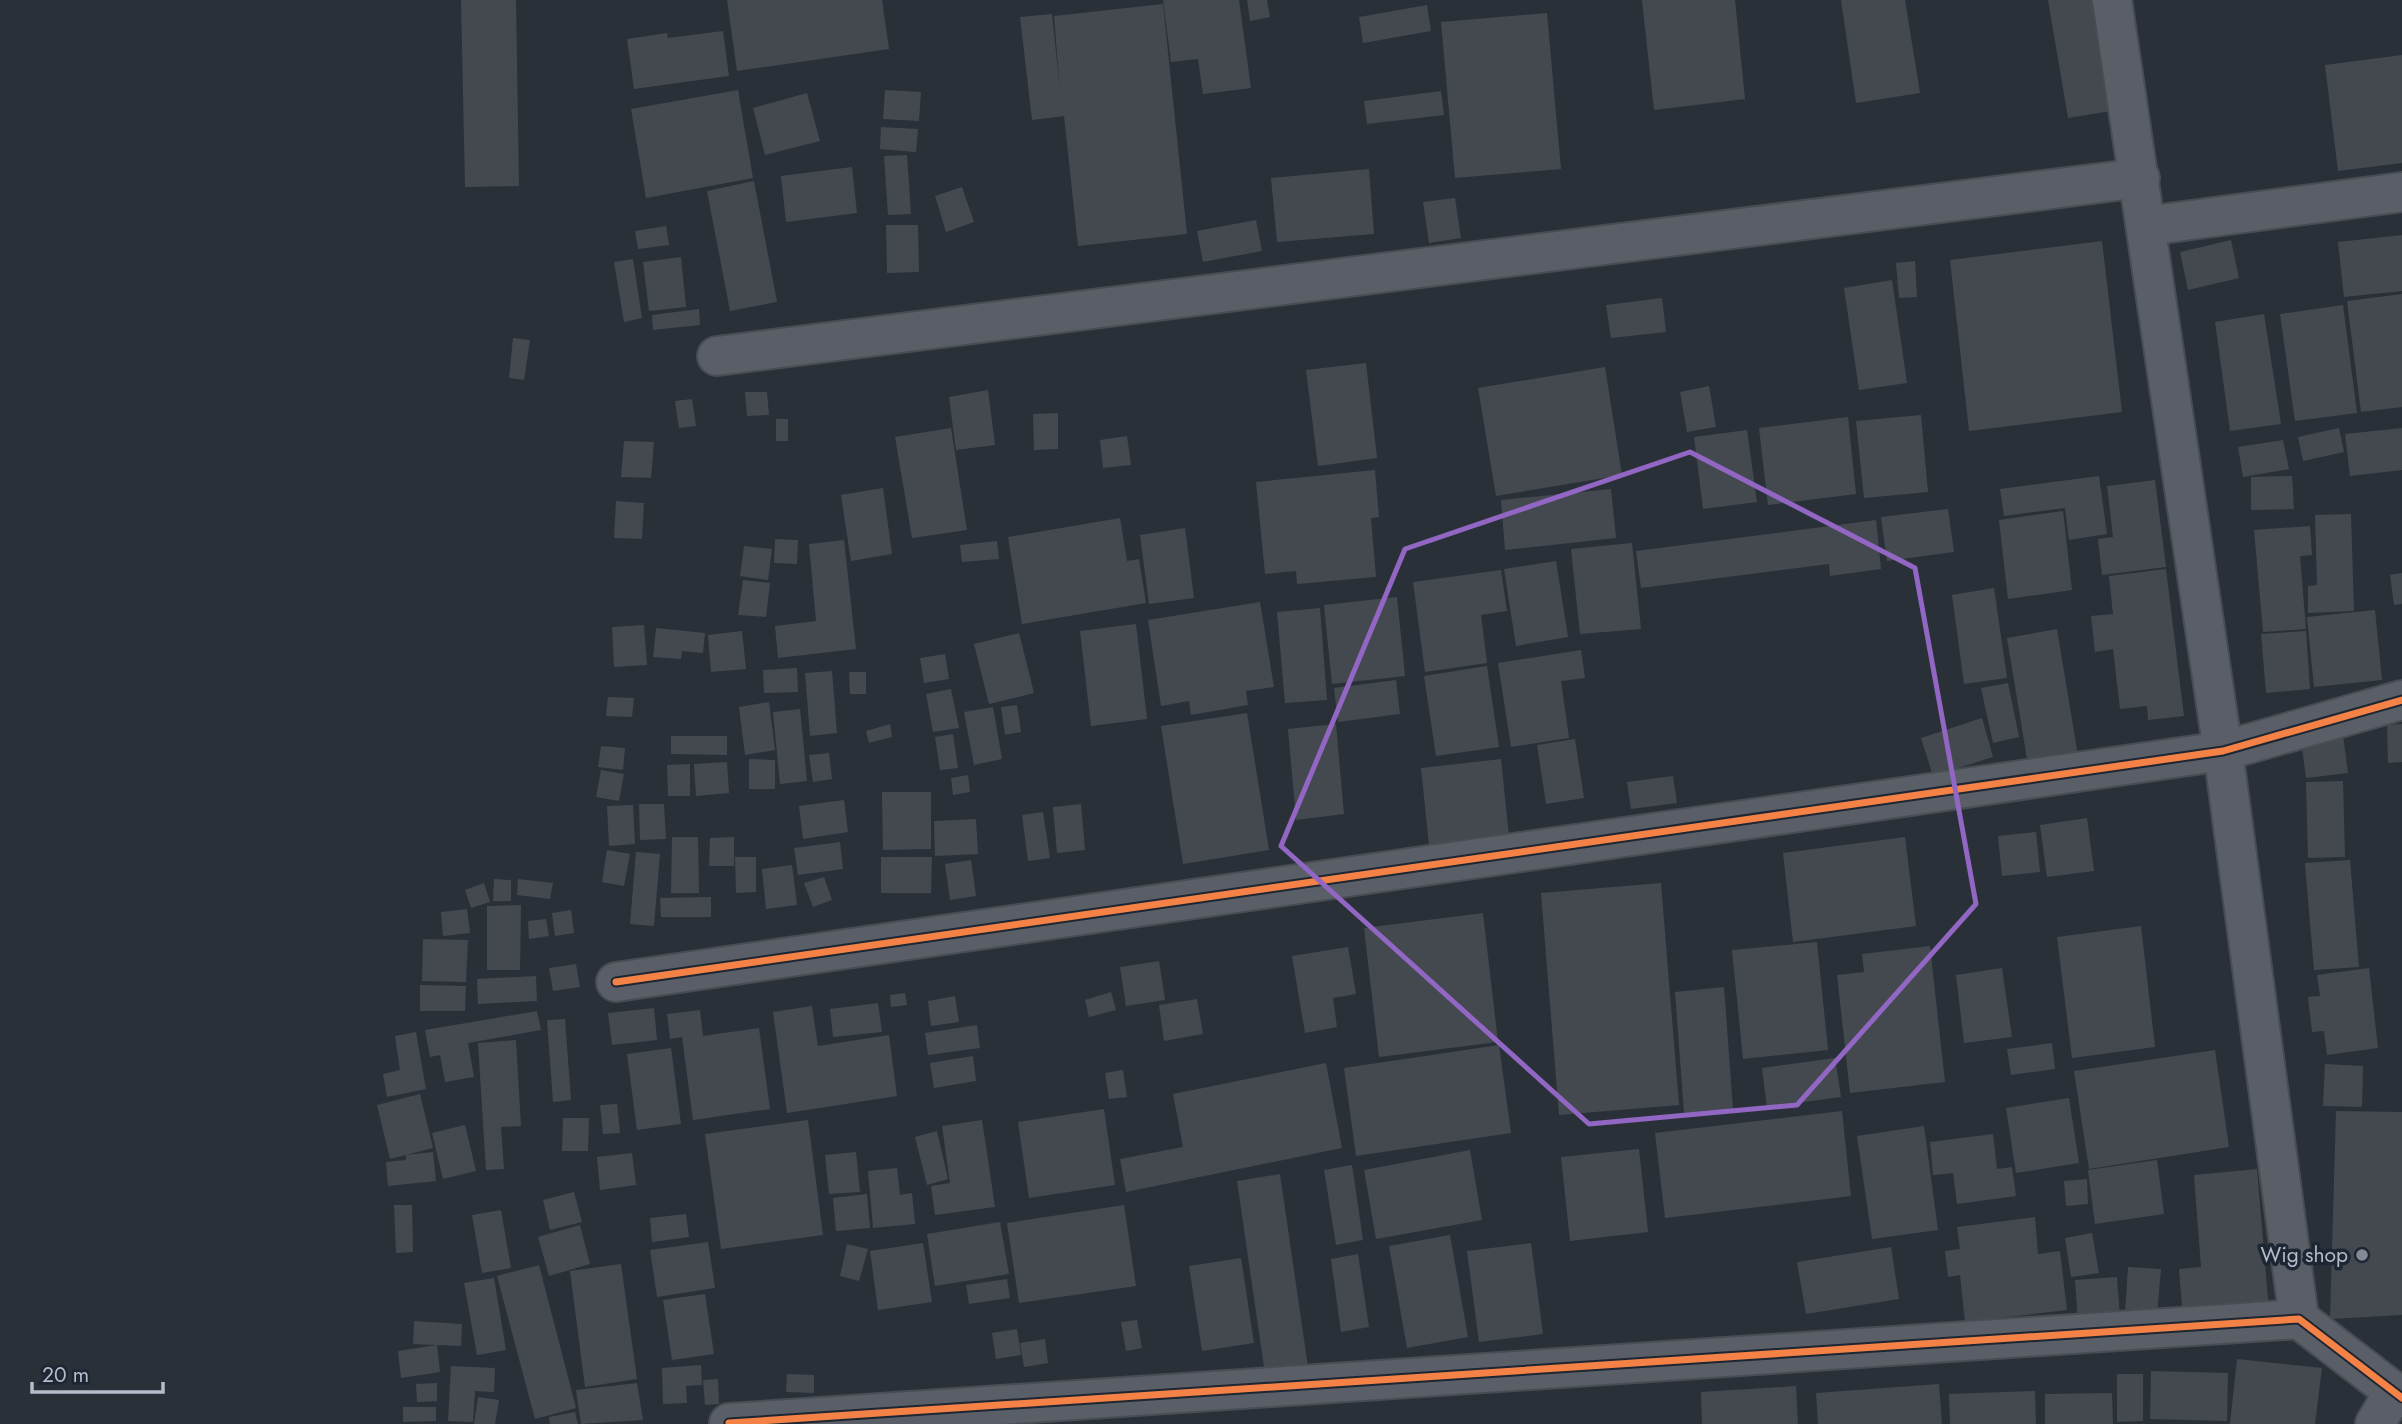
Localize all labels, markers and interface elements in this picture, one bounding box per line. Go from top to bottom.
place label: Wig shop [2261,1240,2348,1270]
marker: Wig shop [2354,1247,2370,1263]
scale bar [32,1350,163,1394]
text: 20 m [42,1360,89,1390]

